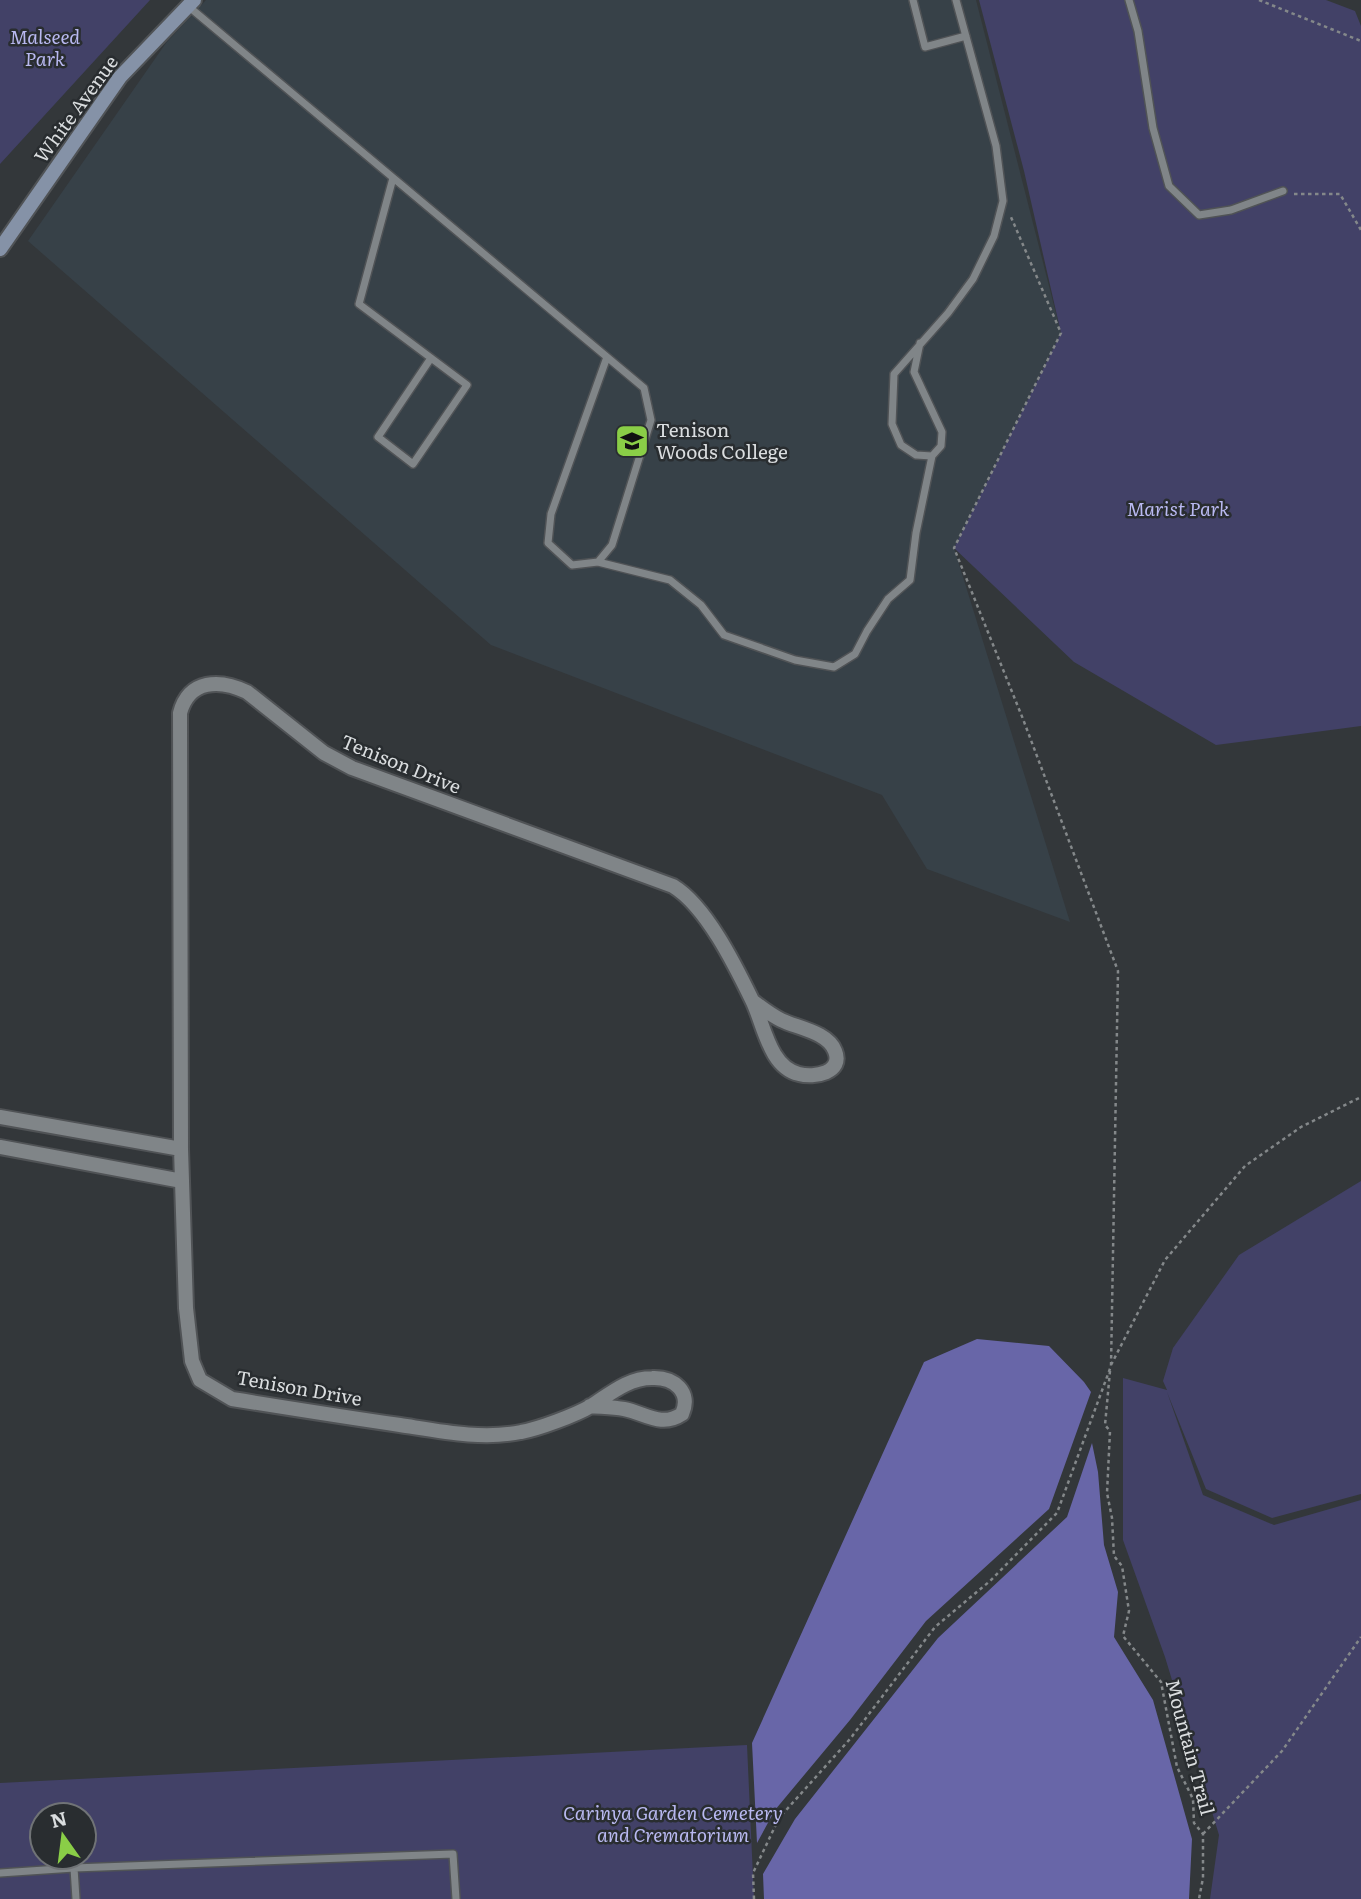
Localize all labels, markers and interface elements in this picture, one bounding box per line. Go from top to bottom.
park label: Malseed Park [10,22,80,72]
street label: White Avenue [27,49,124,168]
place label: Tenison Woods College [656,415,788,465]
school or university icon: Tenison Woods College [613,422,651,460]
park label: Marist Park [1127,494,1230,522]
street label: Tenison Drive [337,726,466,800]
street label: Tenison Drive [234,1362,364,1412]
street label: Mountain Trail [1159,1676,1223,1818]
park label: Carinya Garden Cemetery and Crematorium [563,1798,783,1848]
north arrow [28,1801,98,1871]
text: N [48,1803,70,1834]

